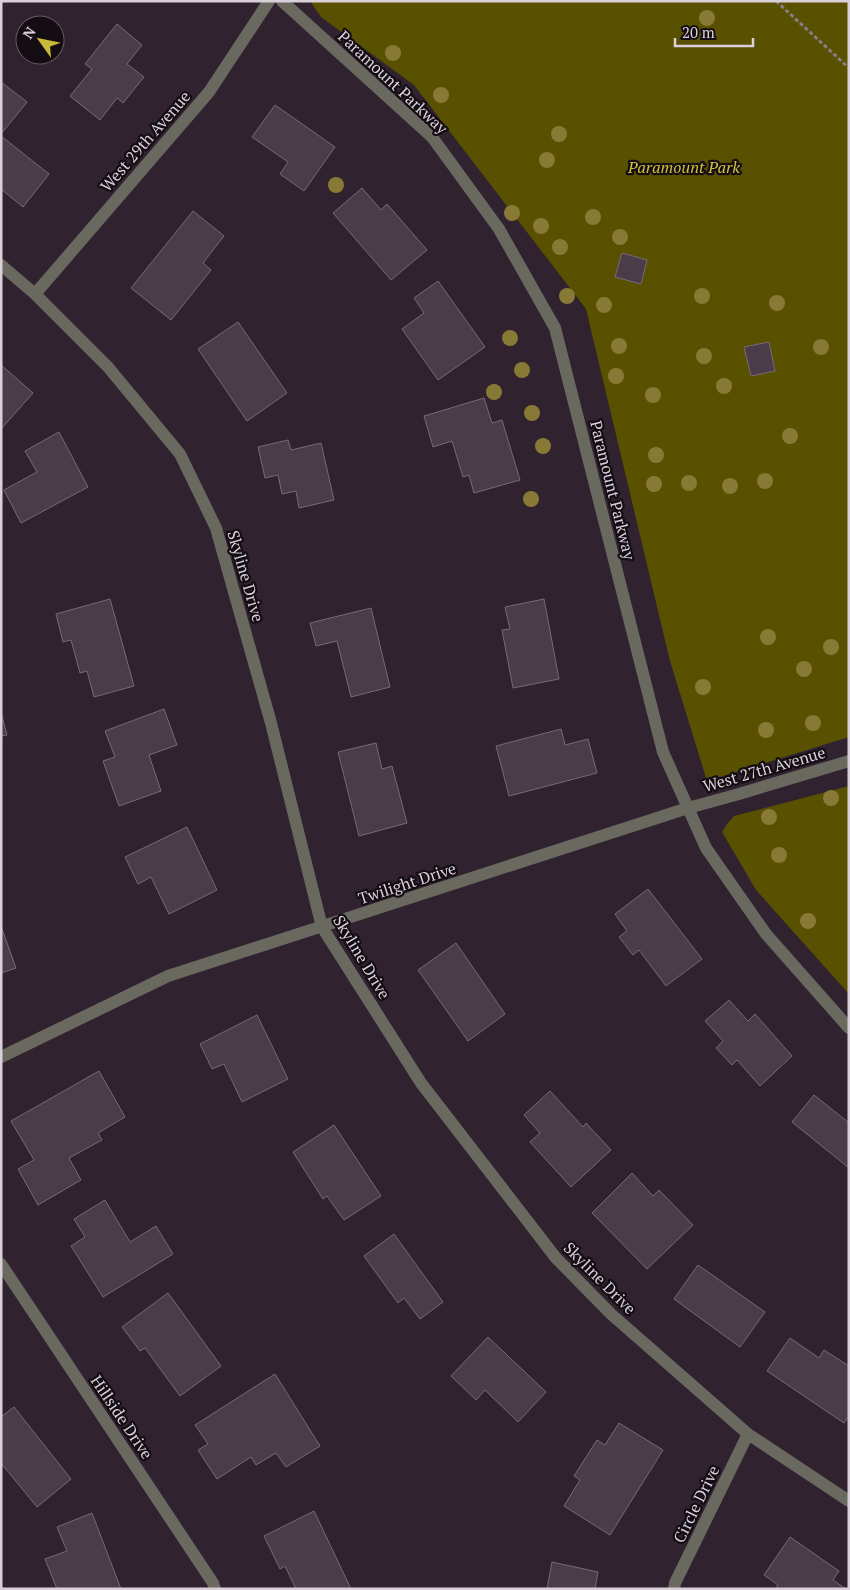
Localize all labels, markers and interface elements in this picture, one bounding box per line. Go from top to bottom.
north arrow [15,15,65,65]
scale bar [675,15,752,47]
text: 20 m [682,22,715,42]
text: N [18,23,40,42]
street label: Paramount Parkway [333,25,453,139]
street label: West 29th Avenue [95,86,195,196]
park label: Paramount Park [627,156,740,178]
street label: Paramount Parkway [585,418,641,563]
street label: Skyline Drive [222,528,270,624]
street label: West 27th Avenue [700,741,828,797]
street label: Twilight Drive [355,857,459,909]
street label: Skyline Drive [328,911,396,1003]
street label: Skyline Drive [559,1237,641,1319]
street label: Hillside Drive [86,1371,158,1463]
street label: Circle Drive [668,1462,724,1546]

